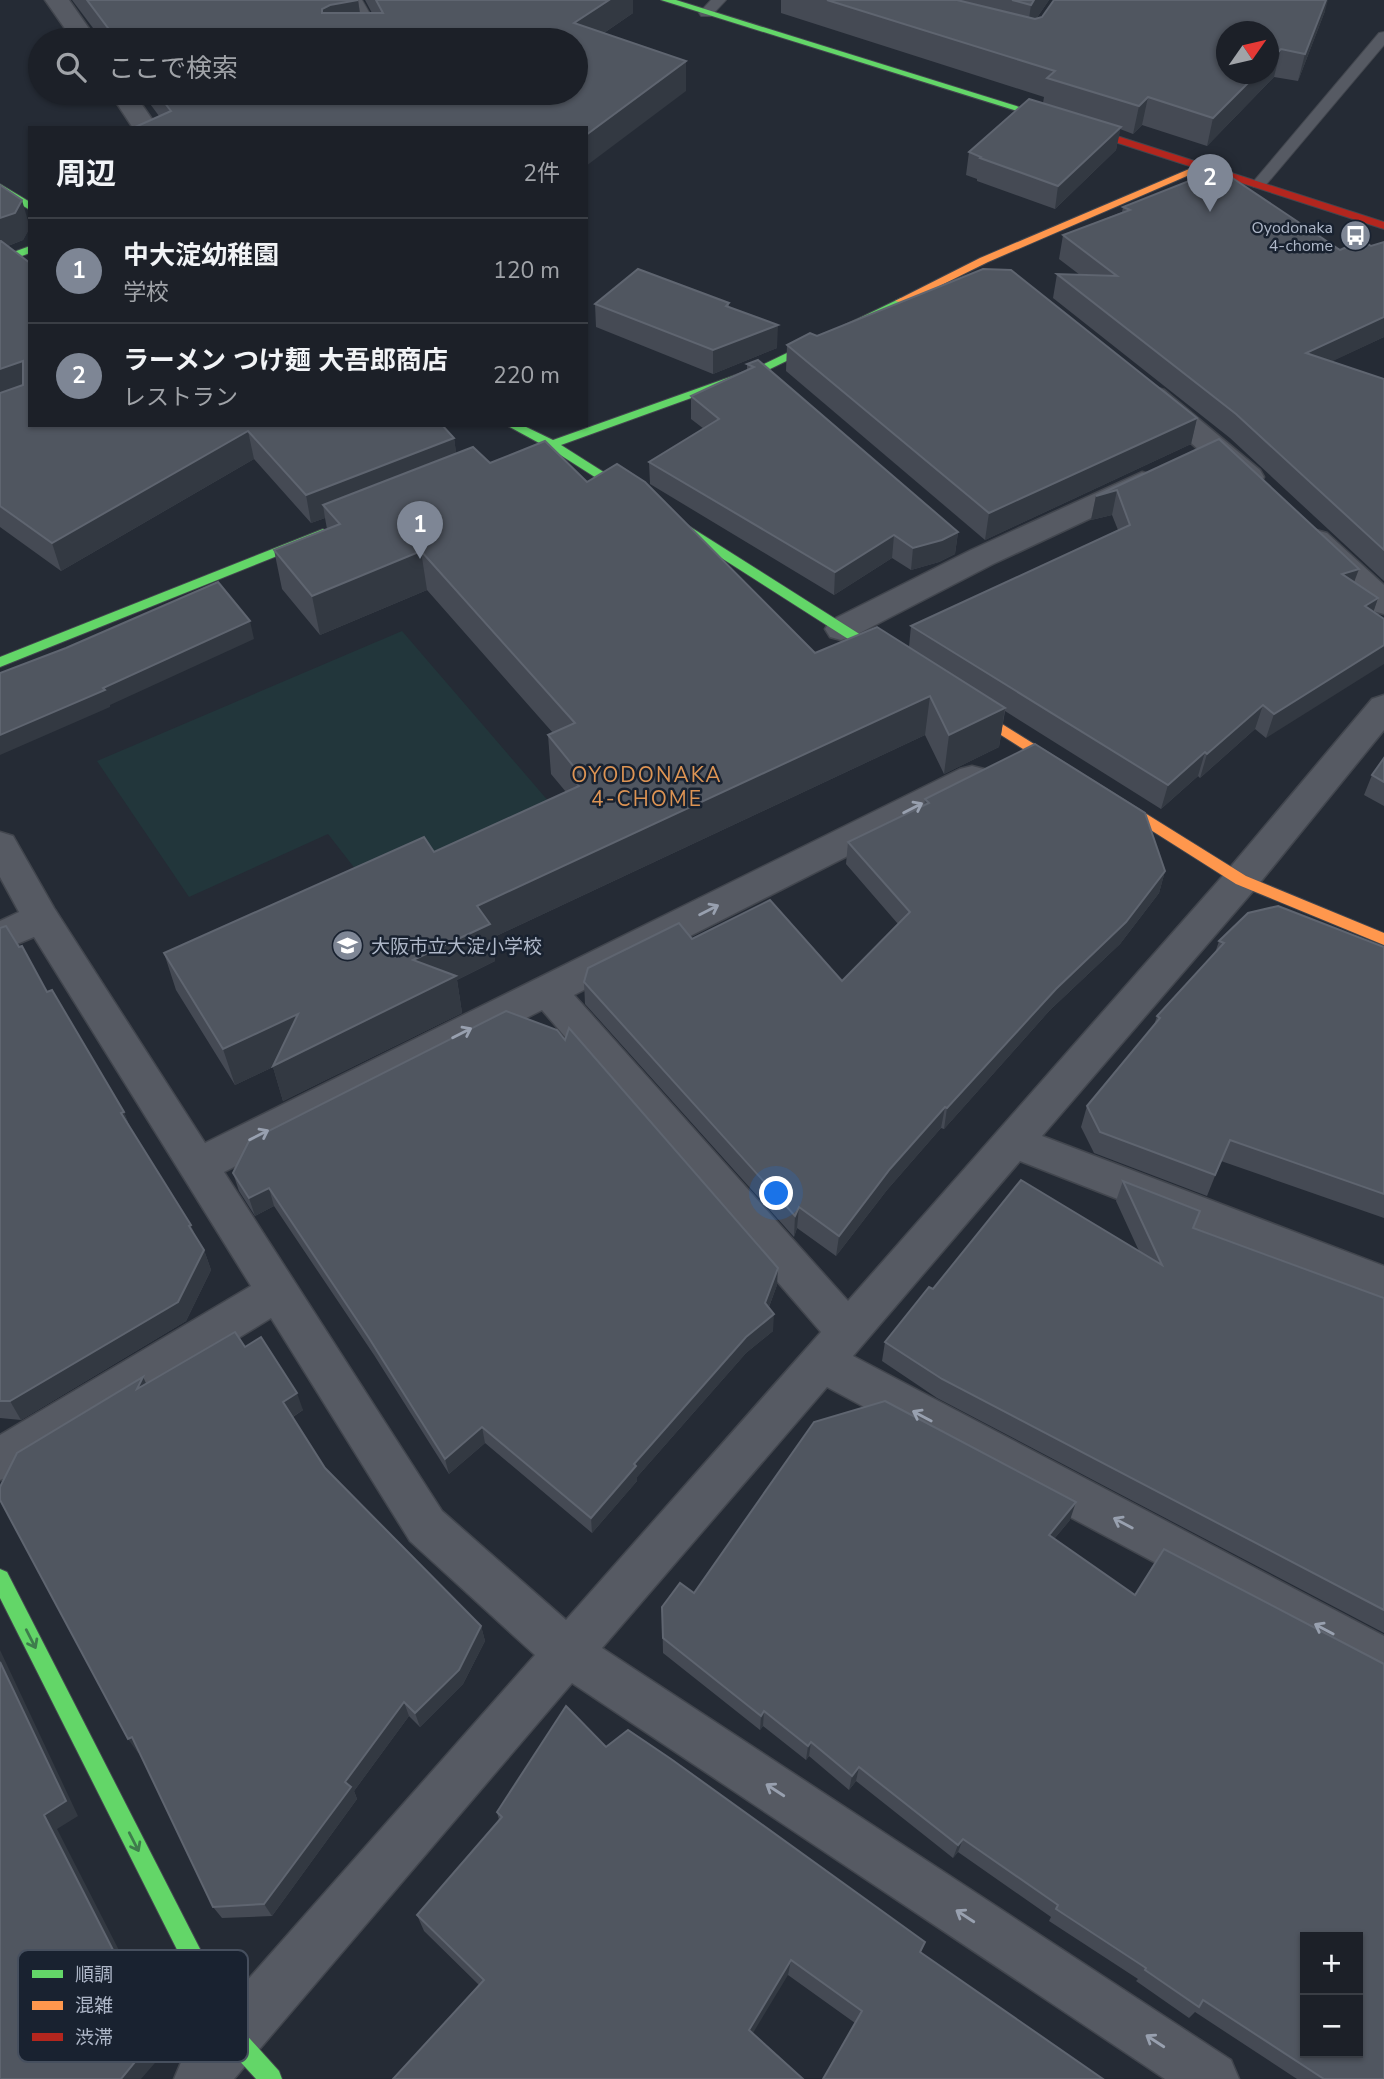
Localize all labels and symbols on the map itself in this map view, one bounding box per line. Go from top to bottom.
north arrow [1216,21,1279,84]
pin: 2 [1187,154,1233,212]
place label: Oyodonaka 4-chome [1252,217,1333,257]
bus stop icon: Oyodonaka 4-chome [1339,219,1373,253]
pin: 1 [397,501,443,559]
district label: OYODONAKA 4-CHOME [571,761,723,813]
one-way arrow [902,800,923,814]
one-way arrow [698,902,719,916]
school or university icon: 大阪市立大淀小学校 [331,929,365,963]
place label: 大阪市立大淀小学校 [371,934,542,960]
one-way arrow [451,1026,472,1040]
one-way arrow [248,1128,268,1142]
your location [759,1176,793,1210]
one-way arrow [912,1408,933,1422]
one-way arrow [1113,1515,1134,1529]
one-way arrow [1314,1622,1335,1636]
one-way arrow [24,1628,38,1649]
one-way arrow [766,1783,786,1797]
one-way arrow [127,1831,141,1852]
one-way arrow [956,1909,975,1923]
legend [18,1950,248,2062]
text: 順調 [75,1962,113,1988]
text: 混雑 [75,1993,113,2019]
text: 渋滞 [75,2025,113,2051]
one-way arrow [1146,2034,1165,2049]

